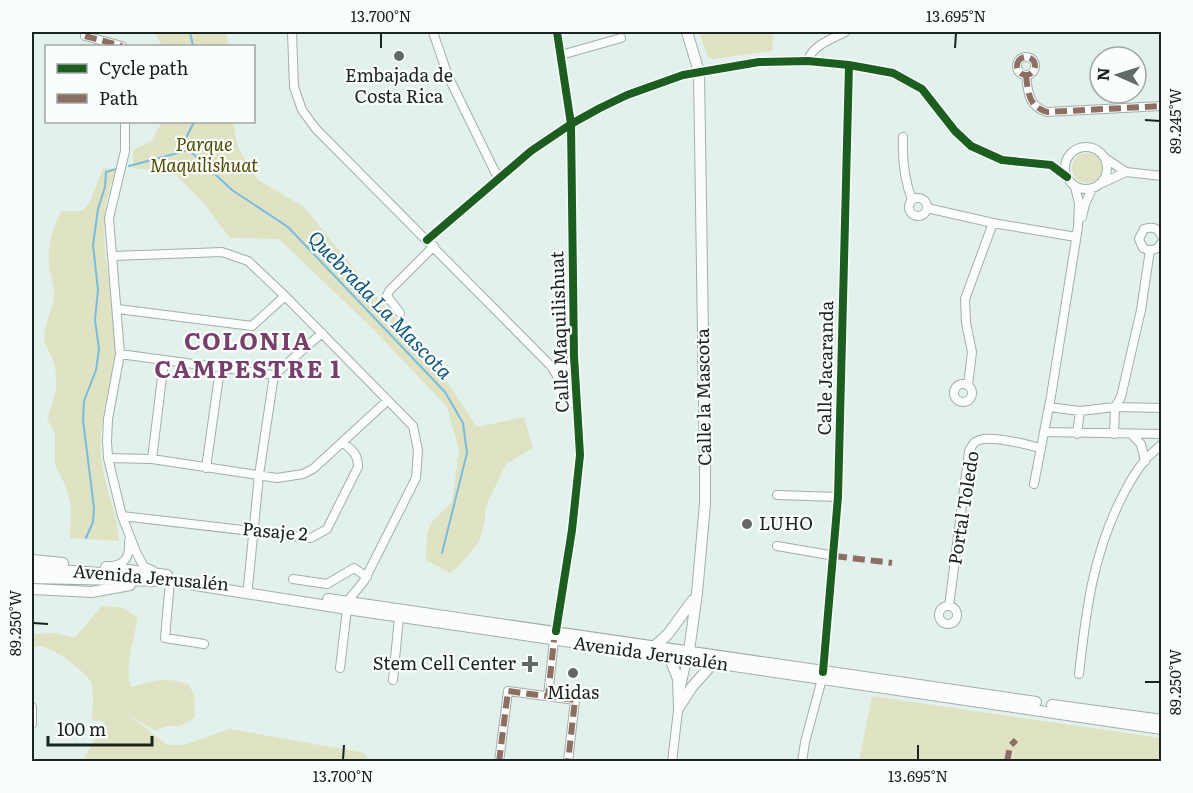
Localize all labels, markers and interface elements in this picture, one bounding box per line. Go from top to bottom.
text: 13.700°N [351,4,411,27]
text: 13.695°N [926,4,986,27]
legend [45,45,255,123]
north arrow [1088,45,1148,105]
marker: Embajada de Costa Rica [392,49,406,63]
text: Cycle path [99,54,188,81]
place label: Embajada de Costa Rica [345,61,453,109]
text: N [1090,67,1114,82]
text: Path [99,84,138,111]
text: 89.245°W [1163,87,1186,154]
park label: Parque Maquilishuat [150,130,258,178]
water label: Quebrada La Mascota [302,222,461,385]
street label: Calle Maquilishuat [542,250,575,413]
street label: Calle Jacaranda [810,300,839,436]
district label: COLONIA CAMPESTRE 1 [154,322,342,385]
street label: Calle la Mascota [688,328,717,466]
street label: Portal Toledo [940,449,985,567]
place label: LUHO [759,509,813,536]
street label: Pasaje 2 [241,514,309,547]
marker: LUHO [740,517,754,531]
street label: Avenida Jerusalén [72,556,230,597]
text: 89.250°W [3,589,26,656]
street label: Avenida Jerusalén [572,628,731,677]
text: 89.250°W [1163,648,1186,715]
place label: Stem Cell Center [373,649,516,676]
marker: Stem Cell Center [521,655,539,673]
marker: Midas [566,666,580,680]
place label: Midas [547,678,599,705]
scale bar [48,709,152,747]
text: 100 m [57,715,106,742]
text: 13.700°N [313,764,373,787]
text: 13.695°N [888,764,948,787]

